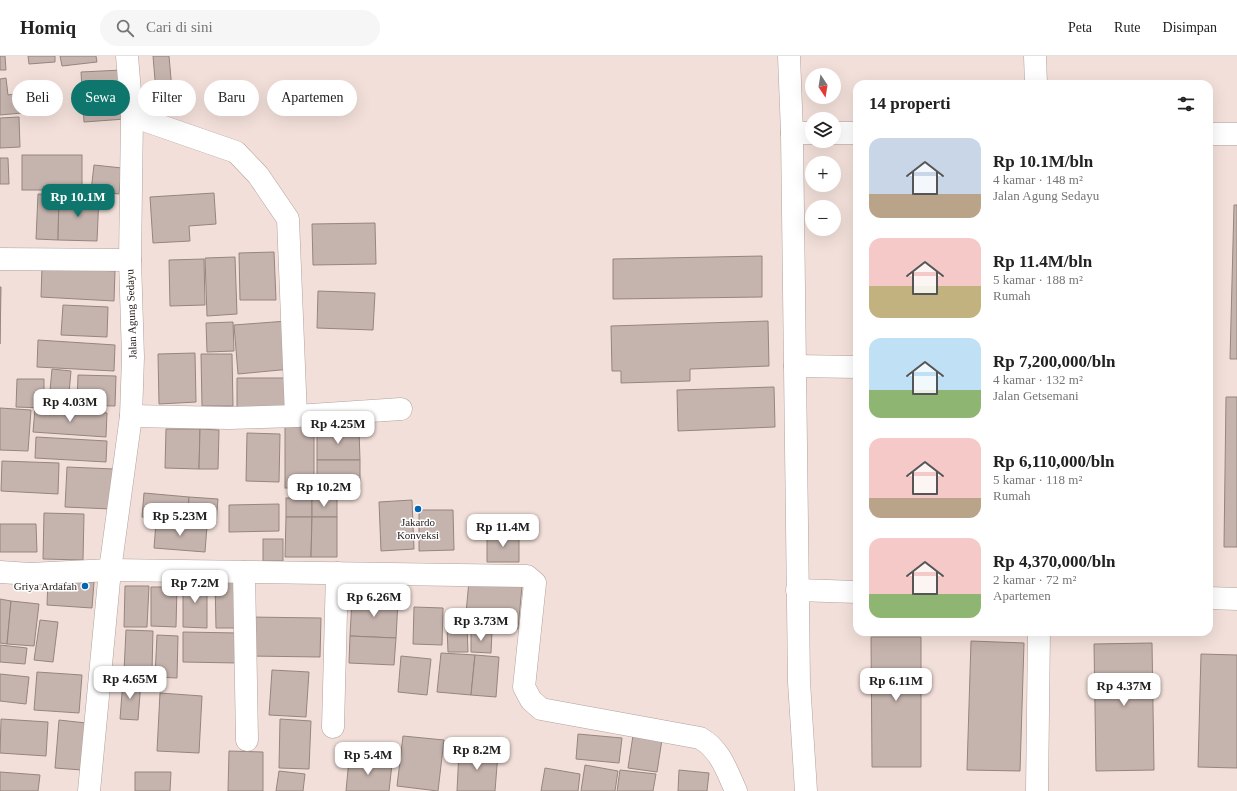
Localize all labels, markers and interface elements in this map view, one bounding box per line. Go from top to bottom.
search box [100,10,380,46]
text: Homiq [20,17,76,38]
icon: search [114,17,136,39]
text: Cari di sini [146,19,213,35]
text: Peta [1068,20,1092,35]
text: Rute [1114,20,1141,35]
text: Disimpan [1163,20,1217,35]
north arrow [805,68,841,104]
map controls [805,68,841,236]
chip: Beli [12,80,63,116]
chip: Sewa [71,80,130,116]
chip: Filter [138,80,196,116]
chip: Baru [204,80,259,116]
chip: Apartemen [267,80,357,116]
icon: filters [1175,93,1197,115]
text: 14 properti [869,94,950,113]
button: layers [805,112,841,148]
text: Rp 10.1M/bln [993,152,1093,171]
icon: home [901,154,949,202]
button: + [805,156,841,192]
text: 4 kamar · 148 m² [993,172,1083,187]
pin: Rp 10.1M [37,184,119,218]
text: Jalan Agung Sedayu [993,188,1099,203]
text: Rp 10.1M [51,189,105,204]
button: − [805,200,841,236]
text: Rp 11.4M/bln [993,252,1092,271]
icon: home [901,254,949,302]
street label: Jalan Agung Sedayu [123,268,139,359]
text: 5 kamar · 188 m² [993,272,1083,287]
text: Rumah [993,288,1031,303]
text: Rp 7,200,000/bln [993,352,1115,371]
icon: home [901,354,949,402]
text: 4 kamar · 132 m² [993,372,1083,387]
text: Jalan Getsemani [993,388,1079,403]
pin: Rp 4.03M [29,389,111,423]
text: Rp 4.03M [43,394,97,409]
pin: Rp 4.25M [297,411,379,445]
text: Rp 4.25M [311,416,365,431]
text: Rp 6,110,000/bln [993,452,1114,471]
icon: home [901,454,949,502]
text: 5 kamar · 118 m² [993,472,1082,487]
pin: Rp 10.2M [283,474,365,508]
text: Rp 10.2M [297,479,351,494]
text: Rumah [993,488,1031,503]
pin: Rp 5.23M [139,503,221,537]
marker: Jakardo Konveksi [413,504,423,514]
text: Rp 5.23M [153,508,207,523]
pin: Rp 11.4M [462,514,544,548]
place label: Jakardo Konveksi [397,516,439,541]
text: Rp 11.4M [476,519,530,534]
text: Rp 4,370,000/bln [993,552,1115,571]
icon: home [901,554,949,602]
pin: Rp 7.2M [158,570,232,604]
text: 2 kamar · 72 m² [993,572,1076,587]
text: Rp 7.2M [171,575,219,590]
place label: Griya Ardafah [14,580,77,592]
marker: Griya Ardafah [80,581,90,591]
pin: Rp 6.26M [333,584,415,618]
text: Apartemen [993,588,1051,603]
text: Rp 6.26M [347,589,401,604]
pin: Rp 3.73M [440,608,522,642]
text: Rp 3.73M [454,613,508,628]
pin: Rp 4.65M [89,666,171,700]
pin: Rp 6.11M [855,668,937,702]
text: Rp 4.65M [103,671,157,686]
text: Rp 6.11M [869,673,923,688]
pin: Rp 4.37M [1083,673,1165,707]
text: Rp 4.37M [1097,678,1151,693]
pin: Rp 8.2M [440,737,514,771]
pin: Rp 5.4M [331,742,405,776]
text: Rp 8.2M [453,742,501,757]
text: Rp 5.4M [344,747,392,762]

